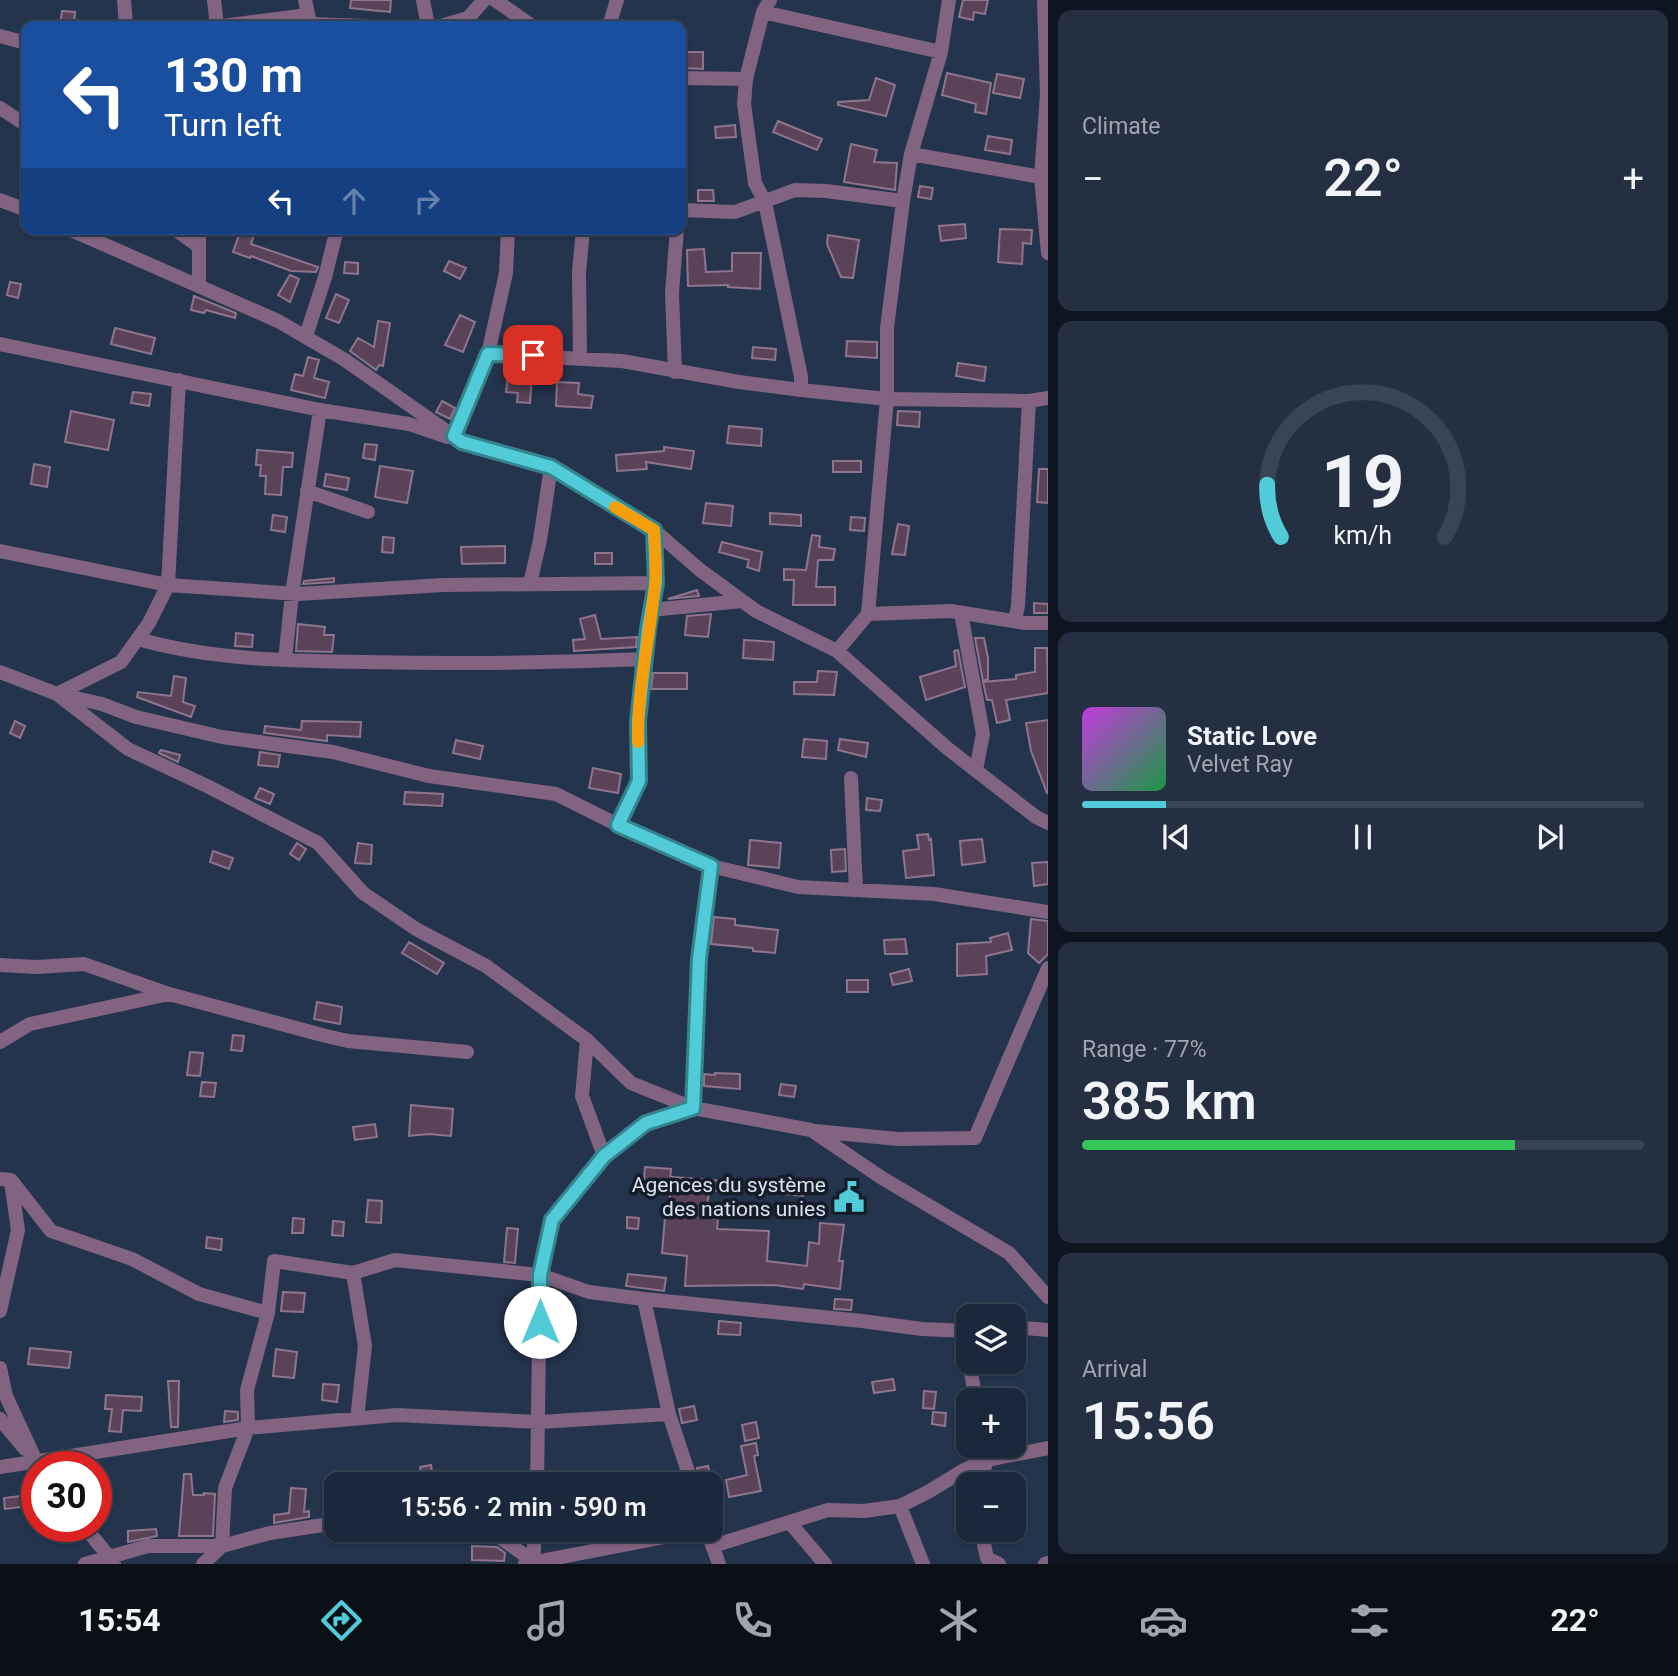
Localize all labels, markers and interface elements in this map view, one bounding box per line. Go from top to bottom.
text: 130 m [164,47,303,104]
icon: left [49,49,140,140]
text: Turn left [164,106,282,144]
text: Climate [1082,113,1161,140]
text: 22° [1323,148,1403,209]
text: − [1082,157,1104,201]
text: + [1622,157,1644,201]
icon: left [262,182,300,220]
icon: ahead [335,182,373,220]
icon: right [408,182,446,220]
pin [503,325,563,385]
icon: arrive [514,336,552,374]
text: 19 [1321,440,1405,526]
text: km/h [1334,521,1392,550]
text: Static Love [1187,721,1317,751]
text: Velvet Ray [1187,751,1293,778]
icon: previous [1157,818,1195,856]
icon: pause [1344,818,1382,856]
icon: next [1531,818,1569,856]
text: Range · 77% [1082,1036,1207,1063]
text: 385 km [1082,1071,1257,1132]
place label: Agences du système des nations unies [632,1173,826,1221]
public building icon: Agences du système des nations unies [832,1180,866,1214]
position arrow [503,1285,577,1359]
map controls [956,1304,1026,1542]
button: layers [956,1304,1026,1374]
text: Arrival [1082,1356,1147,1383]
button: + [956,1388,1026,1458]
text: 15:56 [1082,1391,1215,1452]
speed limit sign: 30 [21,1451,112,1542]
button: − [956,1472,1026,1542]
text: 15:56 · 2 min · 590 m [400,1492,647,1522]
icon: directions [317,1596,366,1645]
icon: music [523,1596,572,1645]
icon: phone [728,1596,777,1645]
icon: climate [934,1596,983,1645]
icon: car [1139,1596,1188,1645]
icon: filters [1345,1596,1394,1645]
text: 15:54 [78,1601,161,1639]
text: 22° [1550,1601,1600,1639]

